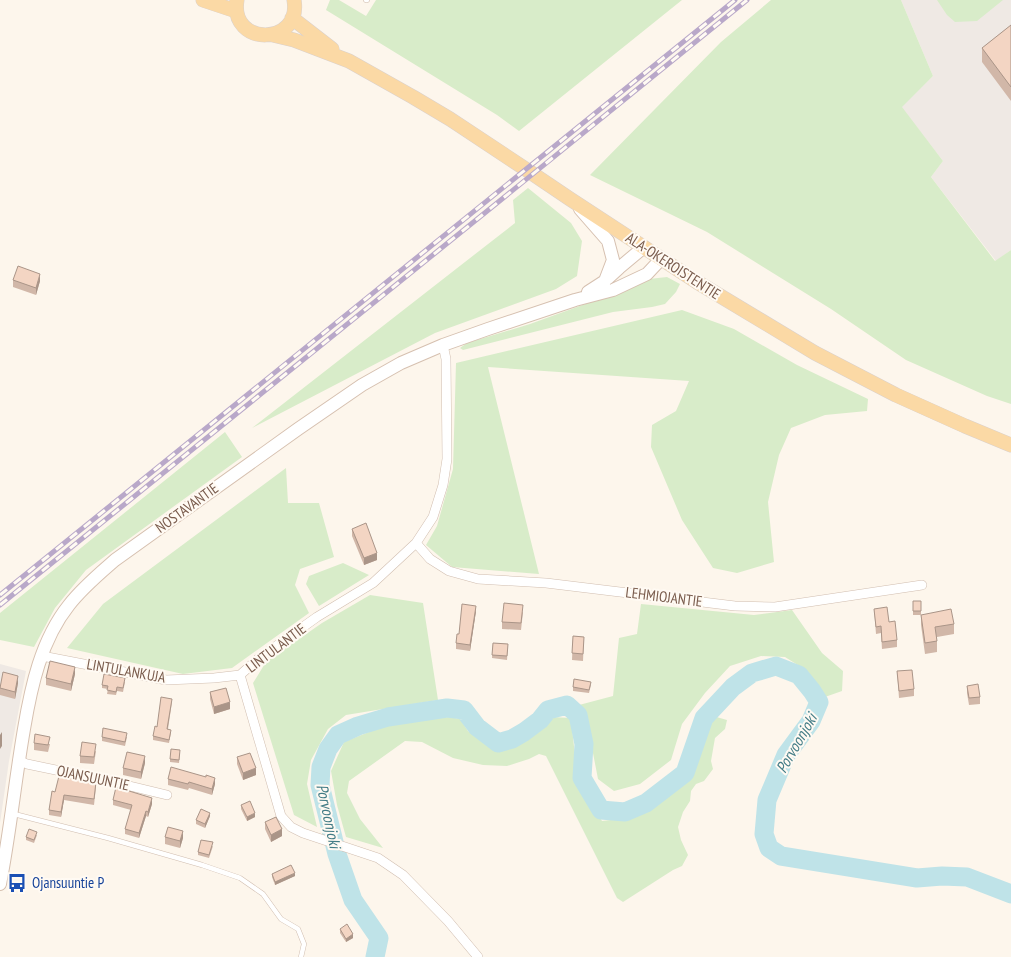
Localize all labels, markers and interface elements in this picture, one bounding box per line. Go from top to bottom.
street label: ALA-OKEROISTENTIE [622,228,724,303]
street label: NOSTAVANTIE [151,478,222,537]
street label: LEHMIOJANTIE [625,582,704,611]
street label: LINTULANTIE [242,619,310,676]
street label: LINTULANKUJA [85,654,168,687]
water label: Porvoonjoki [771,708,822,776]
street label: OJANSUUNTIE [55,761,131,794]
water label: Porvoonjoki [312,782,346,852]
bus stop icon: Ojansuuntie P [6,872,28,894]
place label: Ojansuuntie P [32,873,104,892]

